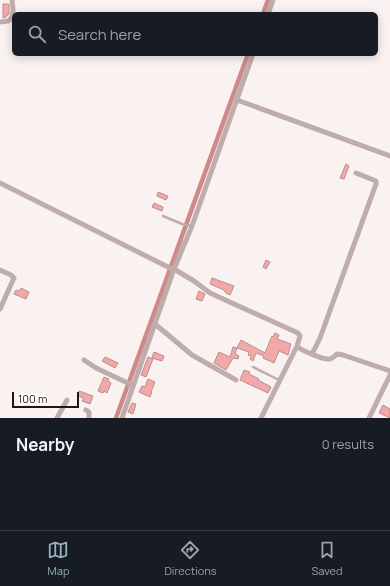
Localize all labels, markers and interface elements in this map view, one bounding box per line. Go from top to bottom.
search box [12,12,378,56]
icon: search [26,23,48,45]
text: Search here [58,24,141,45]
scale bar [12,390,79,409]
text: 100 m [18,391,47,406]
text: Nearby [16,433,74,456]
text: 0 results [322,435,374,453]
tab: Map [47,539,69,578]
tab: Directions [164,539,217,578]
tab: Saved [312,539,343,578]

